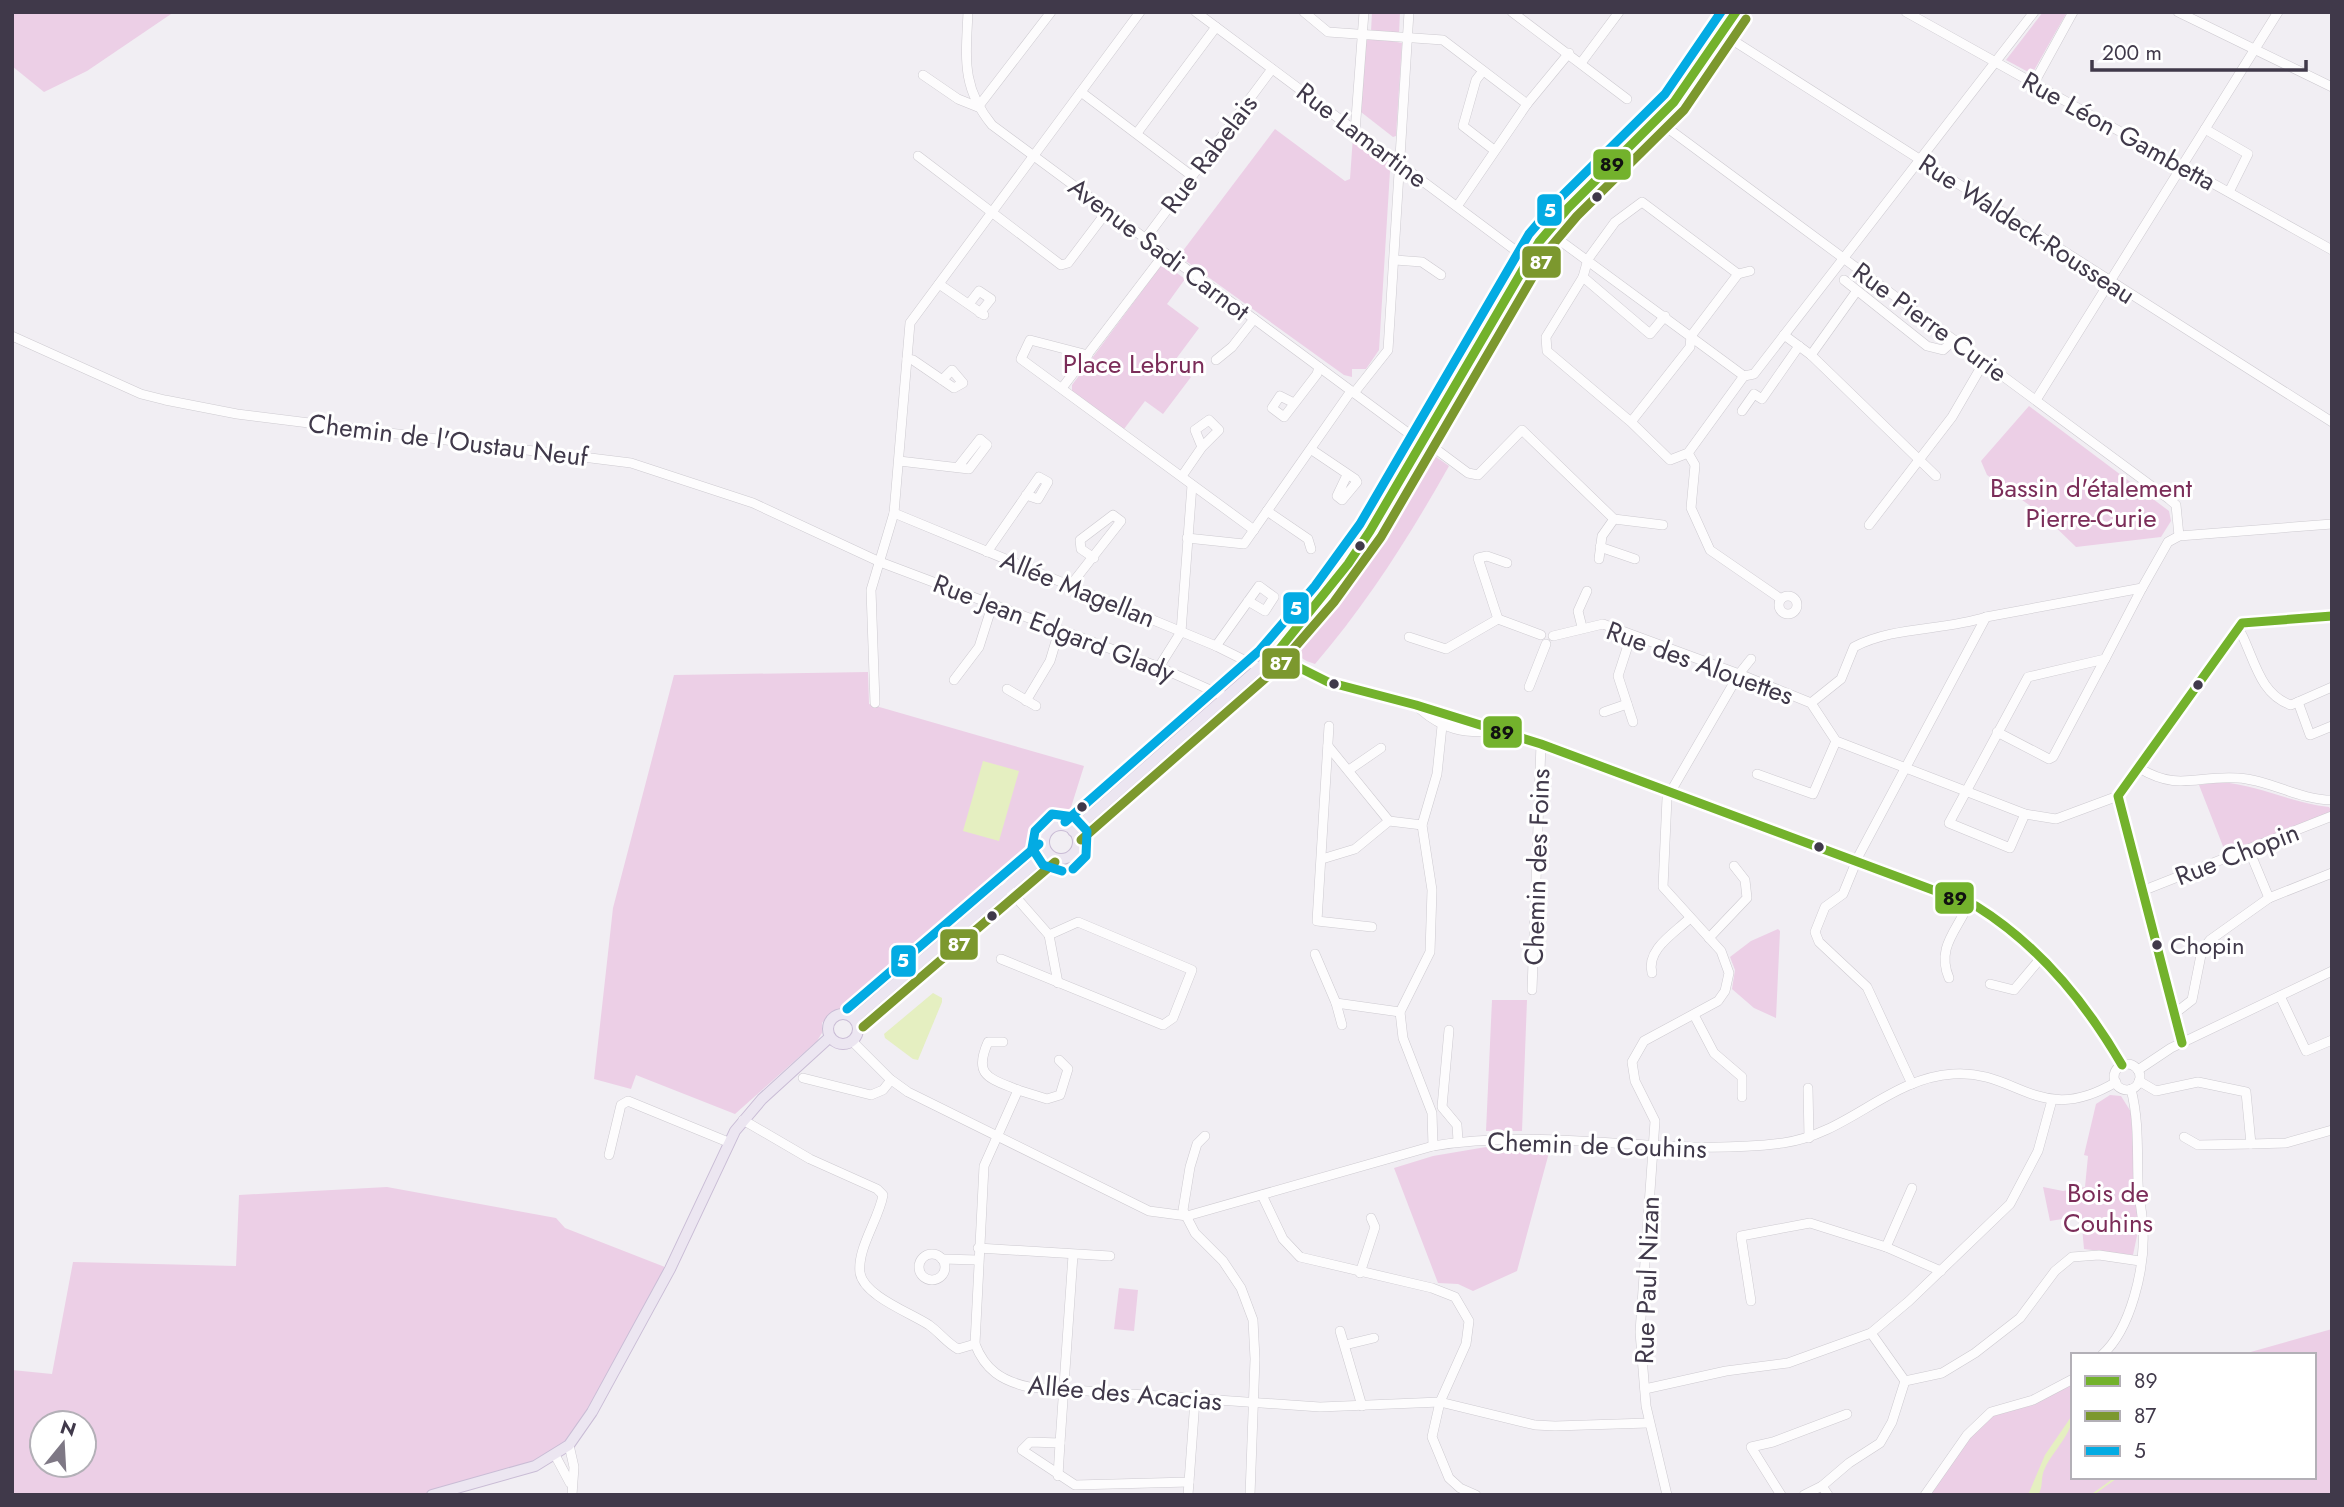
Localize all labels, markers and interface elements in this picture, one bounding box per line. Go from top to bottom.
scale bar [2092,28,2306,72]
text: 200 m [2102,38,2162,68]
street label: Rue Léon Gambetta [2015,62,2223,200]
street label: Rue Lamartine [1289,73,1435,197]
street label: Rue Rabelais [1152,86,1266,222]
street label: Rue Waldeck-Rousseau [1911,145,2143,313]
line badge: 89 [1592,148,1632,181]
text: 89 [1600,151,1624,178]
street label: Avenue Sadi Carnot [1060,168,1258,330]
unlabelled marker [1590,190,1604,204]
line badge: 5 [1536,193,1563,227]
text: 5 [1544,197,1556,224]
line badge: 87 [1521,245,1562,279]
text: 87 [1529,249,1553,276]
street label: Rue Pierre Curie [1845,253,2015,391]
park label: Place Lebrun [1063,345,1205,383]
street label: Chemin de l'Oustau Neuf [306,404,591,476]
park label: Bassin d'étalement Pierre-Curie [1990,469,2193,537]
unlabelled marker [1353,539,1367,553]
street label: Allée Magellan [995,541,1161,637]
street label: Rue Jean Edgard Glady [928,564,1181,692]
line badge: 5 [1282,591,1310,625]
text: 5 [1290,595,1302,622]
street label: Rue des Alouettes [1601,612,1799,714]
line badge: 87 [1261,647,1301,680]
text: 87 [1269,650,1293,677]
unlabelled marker [1327,677,1341,691]
unlabelled marker [2191,678,2205,692]
line badge: 89 [1482,715,1523,749]
text: 89 [1490,719,1514,746]
street label: Chemin des Foins [1515,768,1559,966]
unlabelled marker [1075,800,1089,814]
street label: Rue Chopin [2169,813,2305,895]
unlabelled marker [1812,840,1826,854]
line badge: 89 [1934,881,1975,915]
text: 89 [1943,885,1967,912]
unlabelled marker [985,909,999,923]
line badge: 87 [939,928,979,961]
place label: Chopin [2170,928,2245,963]
text: 87 [947,931,971,958]
marker: Chopin [2150,938,2164,952]
line badge: 5 [890,944,917,978]
text: 5 [897,947,909,974]
street label: Chemin de Couhins [1487,1122,1707,1168]
park label: Bois de Couhins [2063,1174,2153,1242]
street label: Rue Paul Nizan [1625,1195,1669,1365]
legend [2071,1353,2316,1479]
street label: Allée des Acacias [1026,1366,1224,1420]
text: 89 [2134,1366,2158,1396]
text: 87 [2134,1401,2156,1431]
north arrow [28,1409,98,1479]
text: N [57,1413,79,1443]
text: 5 [2134,1436,2146,1466]

